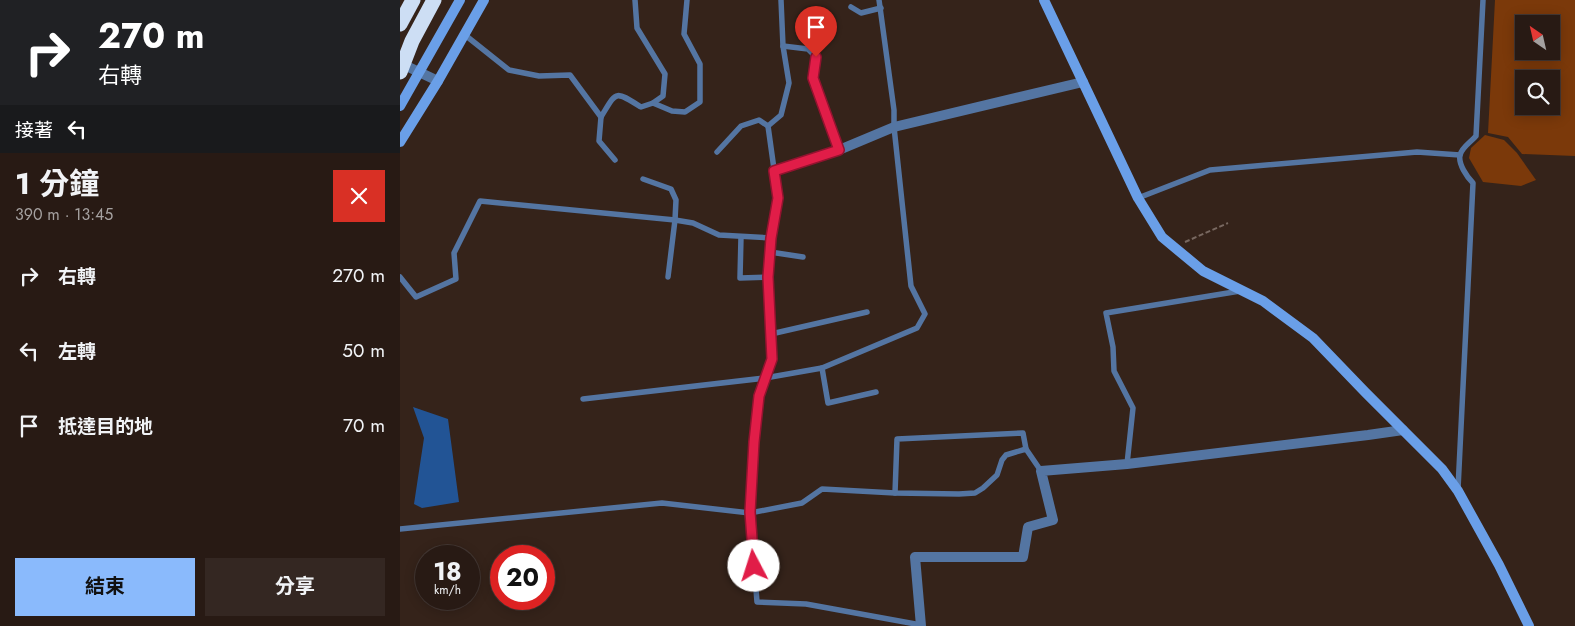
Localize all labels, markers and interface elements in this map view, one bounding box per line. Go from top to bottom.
pin [795,6,837,57]
text: 270 m [98,11,204,61]
icon: arrive [802,13,830,41]
north arrow [1515,15,1560,60]
map controls [1515,15,1560,115]
icon: right [15,20,80,85]
text: 右轉 [98,59,142,91]
button: search [1515,70,1560,115]
icon: left [63,115,91,143]
text: 接著 [15,117,53,144]
text: 1 分鐘 [15,162,99,205]
button: close [333,170,385,222]
text: 390 m · 13:45 [15,203,113,226]
icon: right [15,262,43,290]
text: 270 m [332,262,385,289]
text: 右轉 [58,263,96,290]
icon: left [15,337,43,365]
text: 50 m [342,337,385,364]
text: 左轉 [58,338,96,365]
icon: arrive [15,412,43,440]
text: 70 m [343,412,385,439]
text: 抵達目的地 [58,413,153,440]
position arrow [727,539,779,591]
speed limit sign: 20 [490,545,555,610]
text: 18 [433,553,462,589]
button: 結束 [15,558,195,616]
button: 分享 [205,558,385,616]
text: km/h [434,581,461,599]

